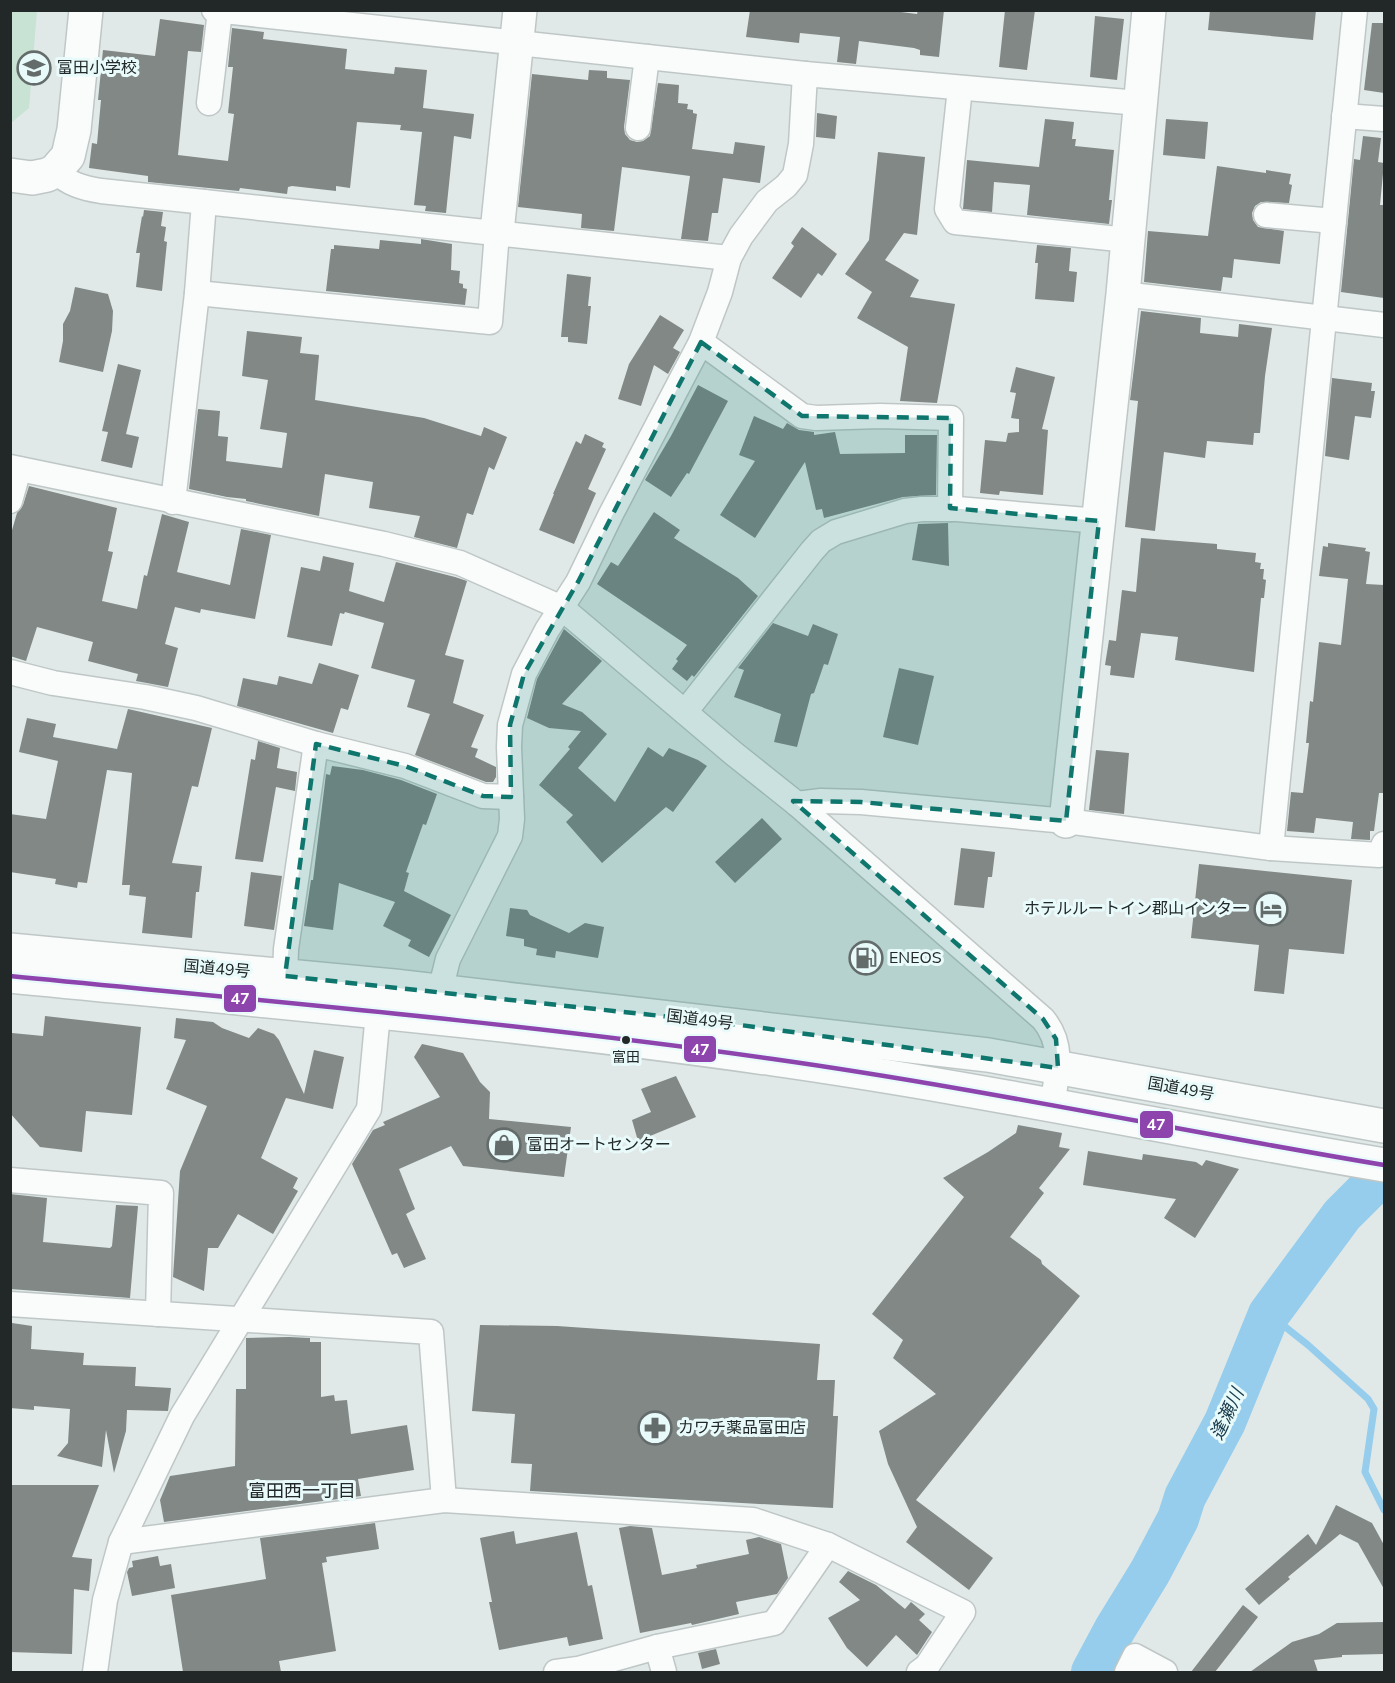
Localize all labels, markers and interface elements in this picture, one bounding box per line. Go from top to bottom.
school or university icon: 富田小学校 [16,50,52,86]
place label: 富田小学校 [57,57,137,79]
hotel icon: ホテルルートイン郡山インター [1253,891,1289,927]
place label: ホテルルートイン郡山インター [1024,898,1248,920]
fuel station icon: ENEOS [848,940,884,976]
place label: ENEOS [889,947,942,969]
street label: 国道49号 [183,955,251,983]
line badge: 47 [223,984,257,1013]
text: 47 [230,988,250,1010]
street label: 国道49号 [665,1005,735,1035]
marker: 富田 [620,1034,632,1046]
line badge: 47 [683,1035,717,1063]
text: 47 [690,1039,710,1061]
place label: 富田 [612,1048,640,1067]
street label: 国道49号 [1146,1072,1216,1106]
line badge: 47 [1139,1110,1174,1139]
text: 47 [1146,1114,1166,1136]
shop icon: 富田オートセンター [486,1127,522,1163]
place label: 富田オートセンター [527,1134,671,1156]
water label: 逢瀬川 [1205,1383,1250,1444]
pharmacy icon: カワチ薬品富田店 [637,1410,673,1446]
place label: カワチ薬品富田店 [678,1417,806,1439]
district label: 富田西一丁目 [248,1479,356,1503]

